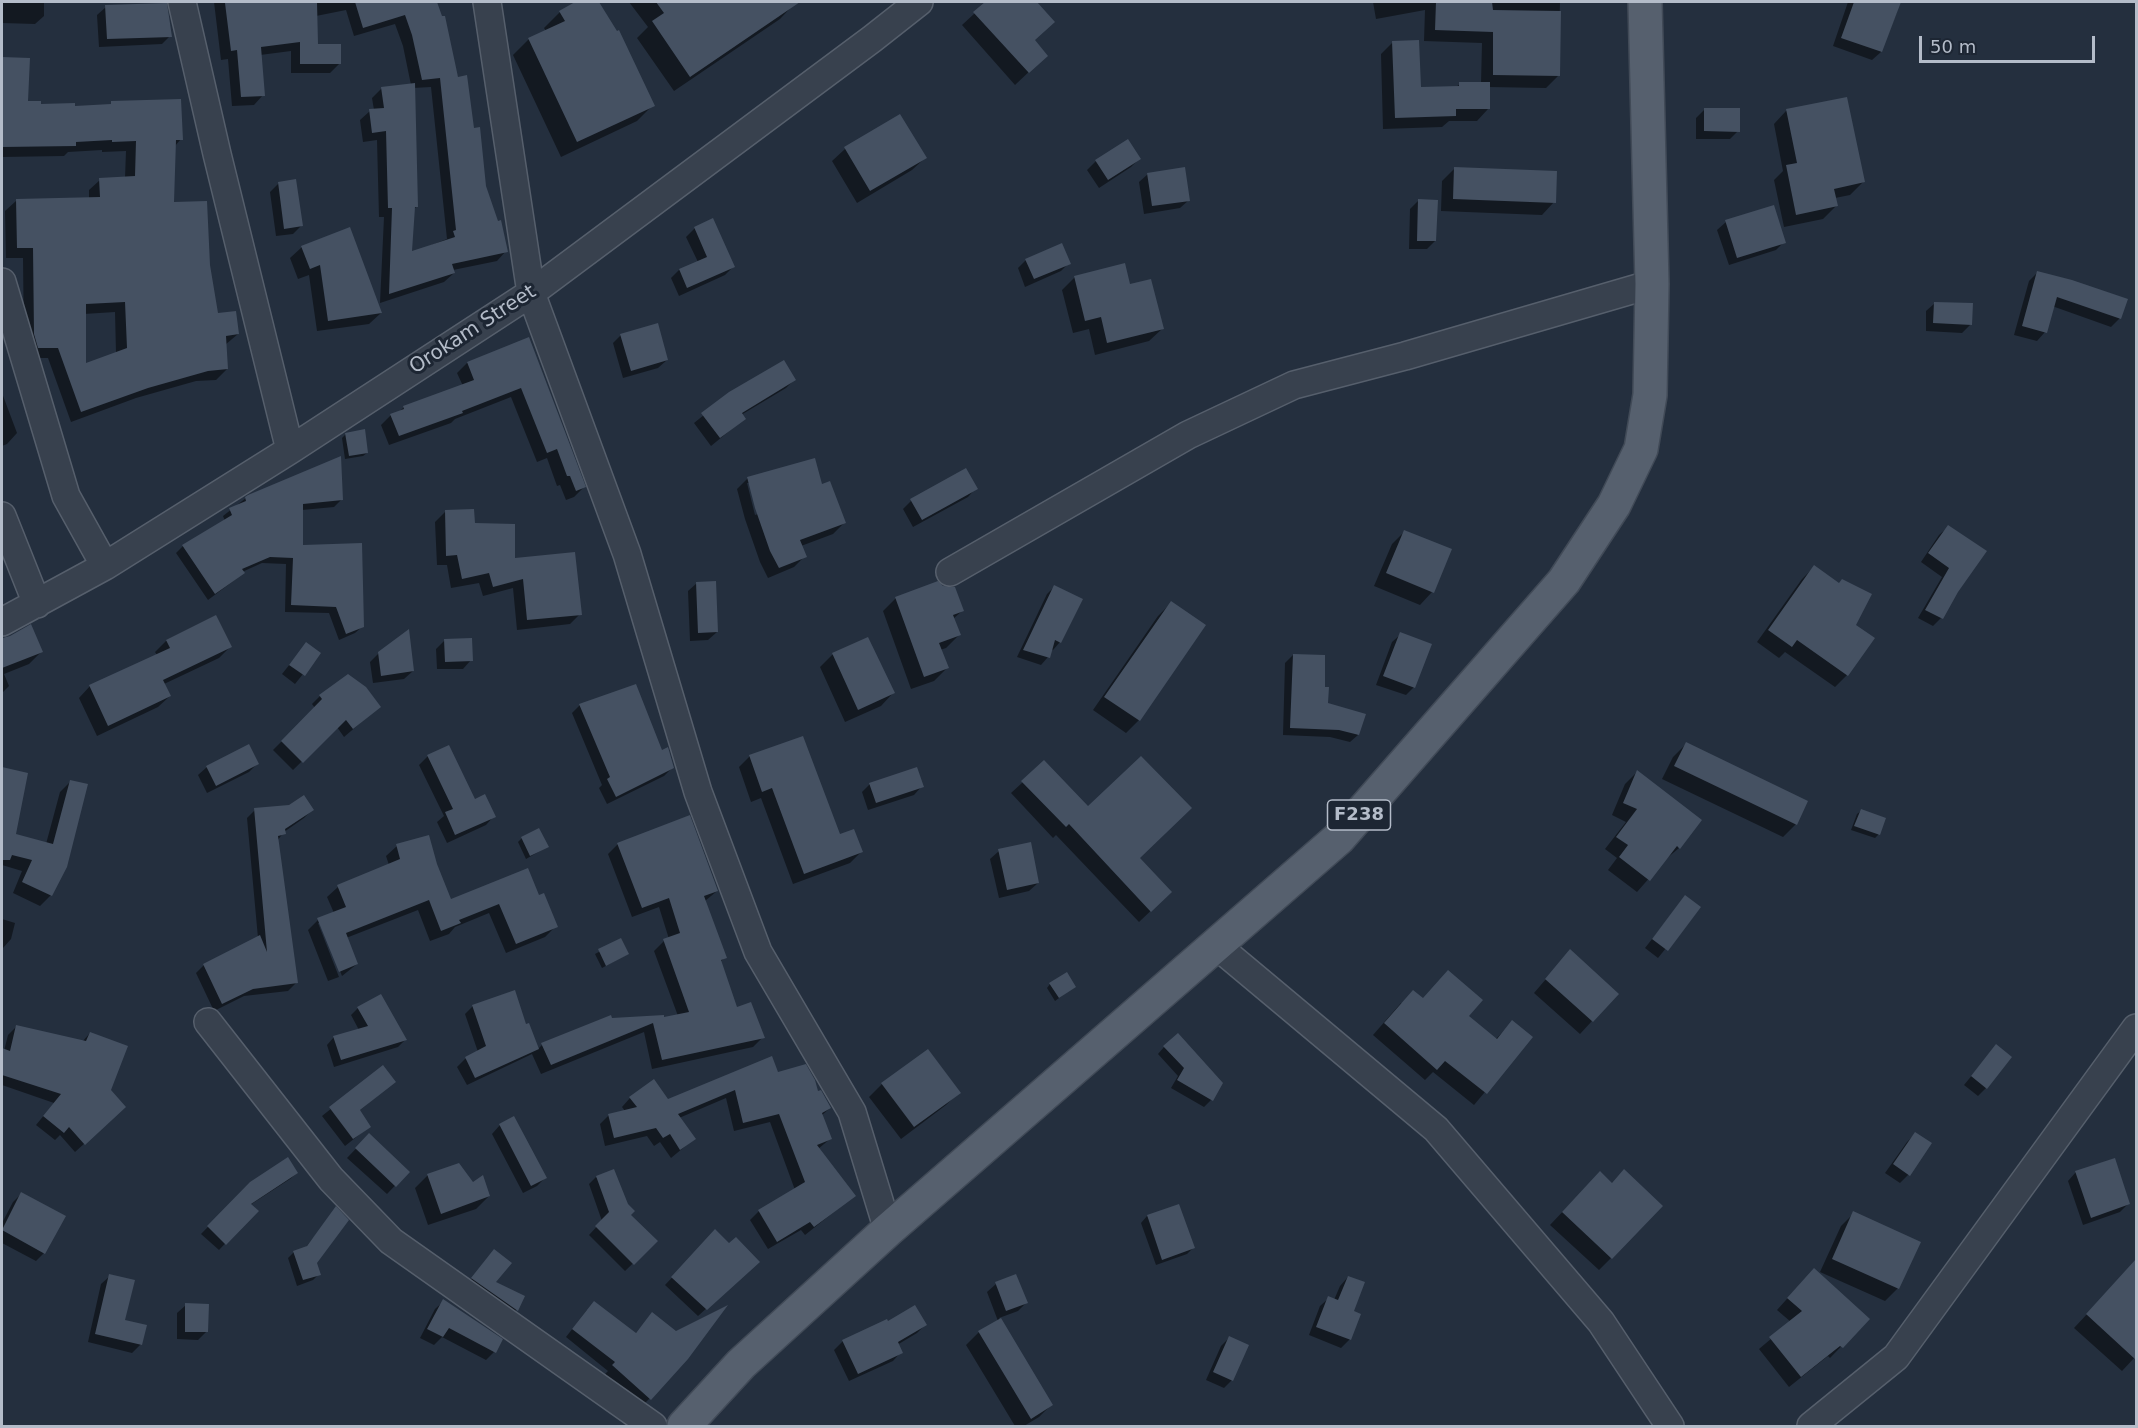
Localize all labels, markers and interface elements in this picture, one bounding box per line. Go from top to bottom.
scale bar [1922,24,2098,62]
text: 50 m [1930,36,1976,57]
street label: Orokam Street [405,280,541,380]
road number: F238 [1328,800,1390,830]

